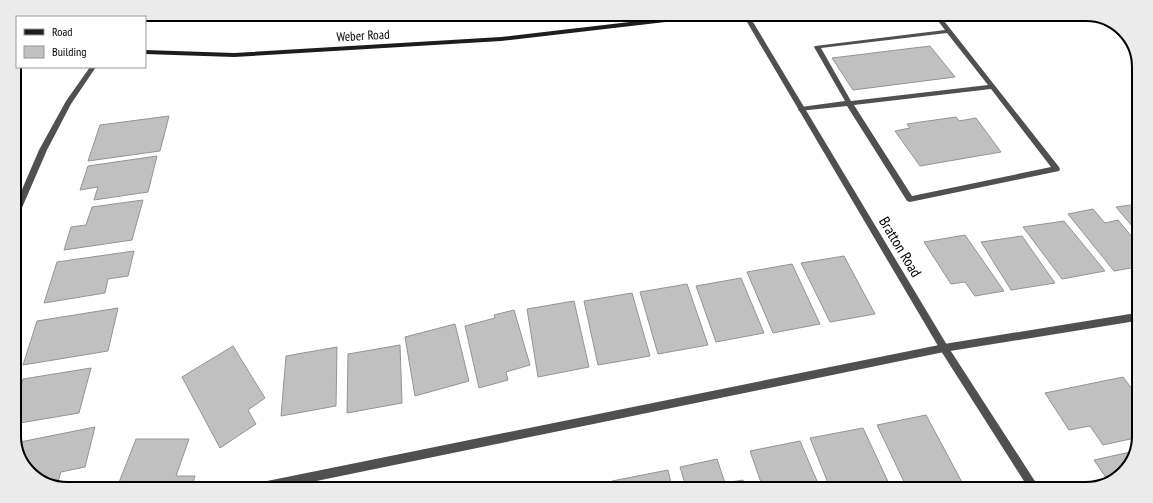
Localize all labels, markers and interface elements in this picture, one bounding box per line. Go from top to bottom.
legend [16,16,146,68]
text: Road [52,24,72,39]
street label: Weber Road [336,26,390,45]
text: Building [52,44,87,59]
street label: Bratton Road [875,213,926,280]

